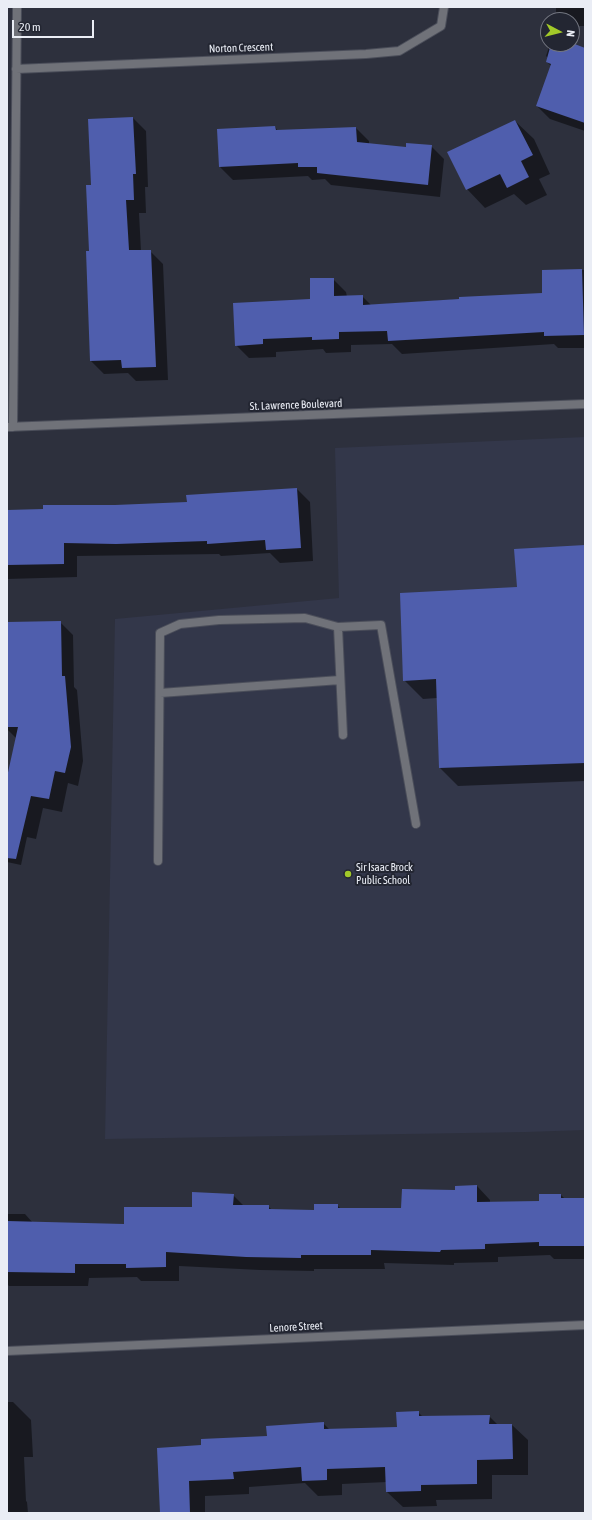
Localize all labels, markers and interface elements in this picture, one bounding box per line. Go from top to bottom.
scale bar [14,12,96,38]
north arrow [540,12,580,52]
text: 20 m [19,20,41,34]
text: N [565,29,577,37]
street label: Norton Crescent [209,40,273,56]
street label: St. Lawrence Boulevard [249,397,343,413]
place label: Sir Isaac Brock Public School [356,861,413,887]
marker: Sir Isaac Brock Public School [343,869,353,879]
street label: Lenore Street [269,1319,323,1335]

